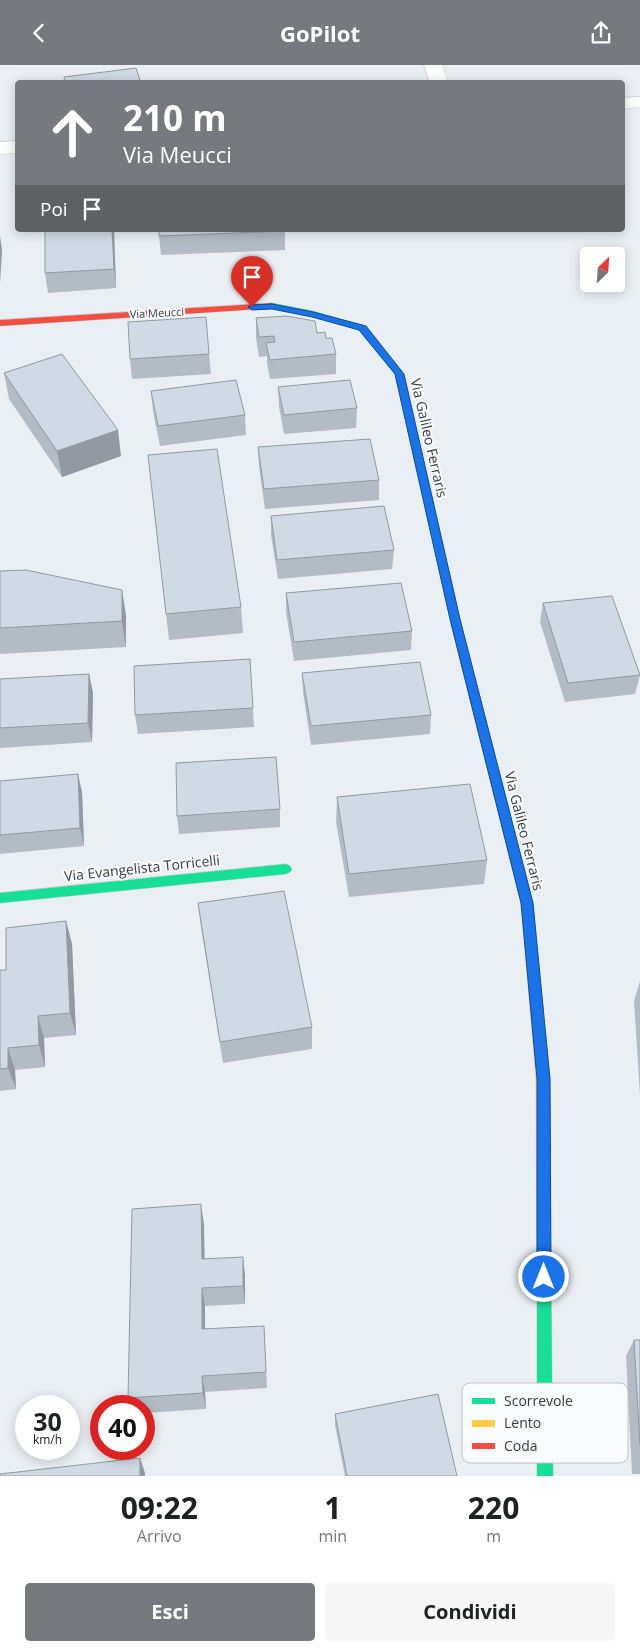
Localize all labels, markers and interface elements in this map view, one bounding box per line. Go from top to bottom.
text: GoPilot [280,18,360,48]
icon: back [25,19,53,47]
icon: share [587,19,615,47]
text: 210 m [123,94,227,141]
icon: ahead [40,100,105,165]
text: Via Meucci [123,139,232,169]
icon: arrive [78,195,106,223]
text: Poi [40,196,68,222]
north arrow [580,247,625,293]
map controls [580,247,625,292]
pin [231,256,273,307]
icon: arrive [238,263,266,291]
street label: Via Meucci [129,304,185,321]
street label: Via Galileo Ferraris [407,376,453,500]
street label: Via Galileo Ferraris [501,769,549,893]
street label: Via Evangelista Torricelli [63,850,221,885]
position arrow [517,1250,569,1302]
legend [462,1383,628,1463]
text: Scorrevole [504,1391,573,1410]
speed limit sign: 40 [90,1395,155,1460]
text: 30 [33,1404,62,1438]
text: Lento [504,1413,541,1432]
text: km/h [33,1431,62,1448]
text: Coda [504,1436,538,1455]
text: 09:22 [121,1487,198,1528]
text: 1 [324,1487,341,1528]
text: 220 [468,1487,519,1528]
text: Arrivo [137,1525,182,1547]
text: min [319,1525,347,1547]
text: m [486,1525,501,1547]
button: Esci [25,1583,315,1641]
button: Condividi [325,1583,615,1641]

